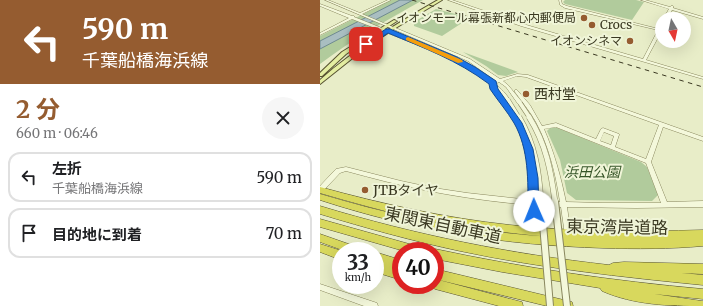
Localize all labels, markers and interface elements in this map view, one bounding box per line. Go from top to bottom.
place label: イオンモール幕張新都心内郵便局 [396,10,576,25]
text: 590 m [82,11,168,47]
north arrow [655,12,691,48]
map controls [655,12,691,48]
marker: イオンモール幕張新都心内郵便局 [579,13,589,23]
icon: left [16,16,68,68]
place label: Crocs [600,17,632,32]
marker: Crocs [587,20,597,30]
pin [349,27,383,61]
icon: arrive [355,33,377,55]
place label: イオンシネマ [550,33,622,48]
marker: イオンシネマ [625,36,635,46]
text: 千葉船橋海浜線 [82,49,208,72]
place label: 西村堂 [534,85,576,103]
marker: 西村堂 [521,89,531,99]
text: 2 分 [16,94,60,125]
button: close [262,97,304,139]
text: 660 m · 06:46 [16,125,98,142]
text: 左折 [52,159,82,178]
park label: 浜田公園 [564,163,622,181]
icon: left [18,166,40,188]
text: 590 m [257,168,302,187]
text: 千葉船橋海浜線 [52,180,143,197]
place label: JTBタイヤ [372,181,439,199]
marker: JTBタイヤ [360,185,370,195]
position arrow [513,190,555,232]
street label: 東関東自動車道 [383,202,503,248]
street label: 東京湾岸道路 [566,215,668,239]
icon: arrive [18,222,40,244]
text: 70 m [266,224,302,243]
text: 目的地に到着 [52,225,142,244]
speed limit sign: 40 [392,242,444,294]
text: 33 [347,250,369,275]
text: km/h [345,271,371,284]

